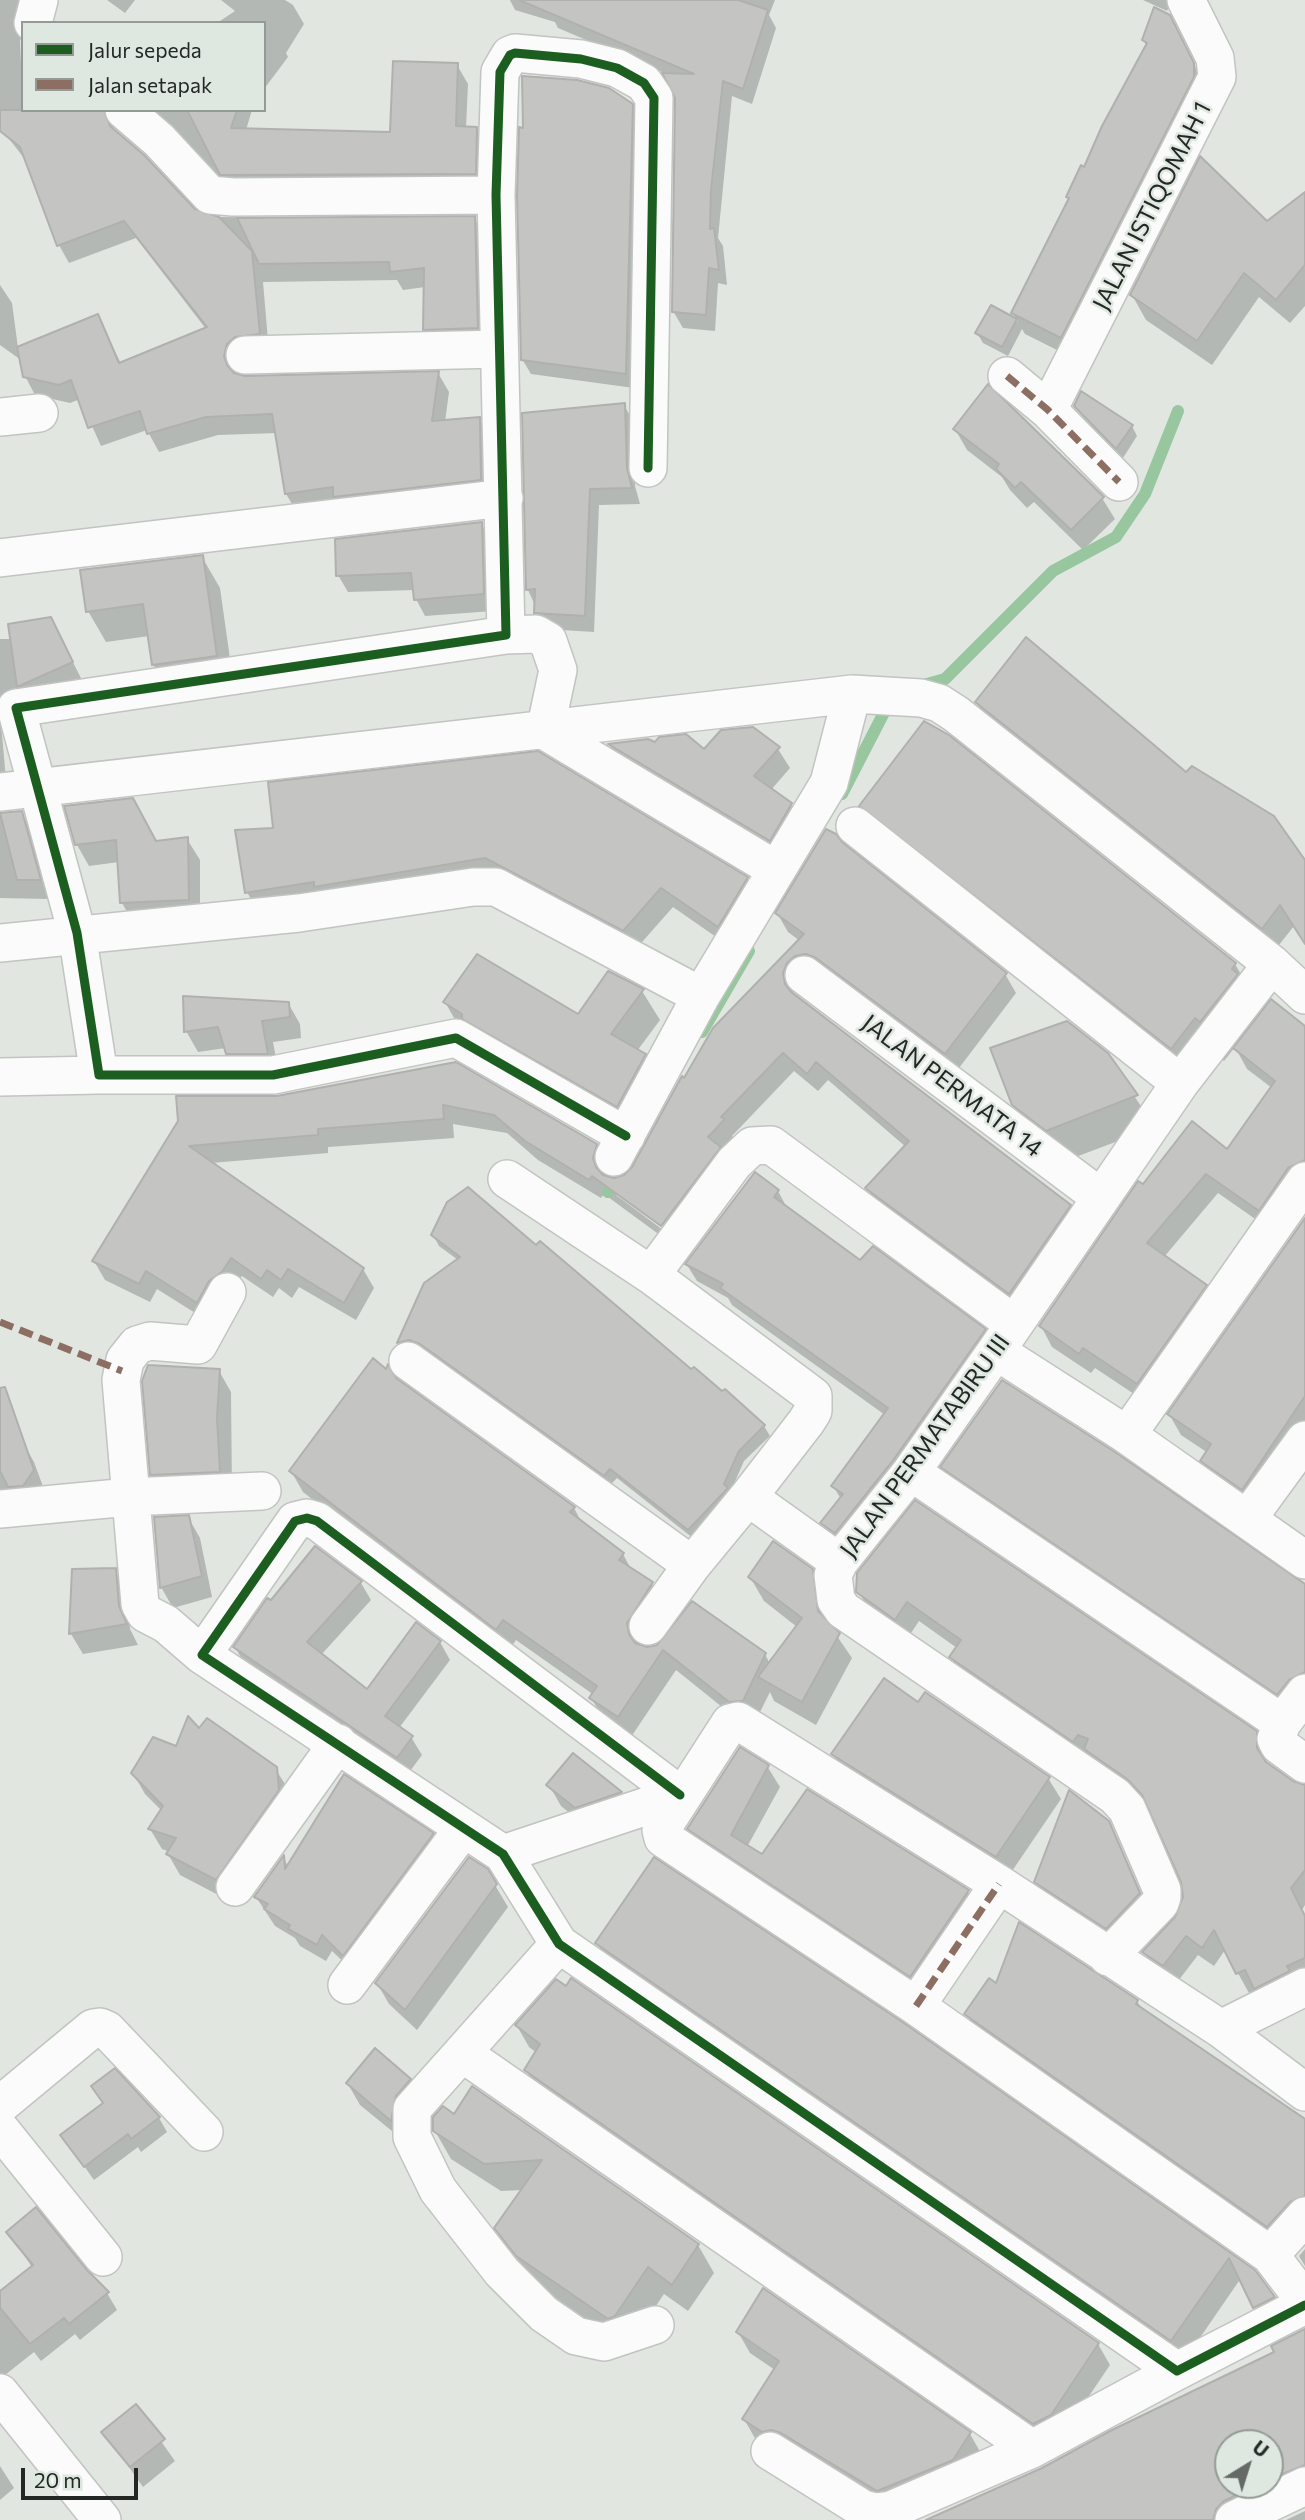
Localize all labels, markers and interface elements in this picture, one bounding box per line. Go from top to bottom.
legend [21,21,266,112]
text: Jalur sepeda [88,37,202,62]
text: Jalan setapak [88,72,212,97]
street label: JALAN ISTIQOMAH 1 [1087,97,1217,315]
street label: JALAN PERMATA 14 [856,1009,1048,1163]
street label: JALAN PERMATABIRU III [834,1329,1016,1563]
north arrow [1214,2429,1284,2499]
text: U [1248,2435,1274,2462]
scale bar [24,2454,142,2498]
text: 20 m [34,2467,82,2492]

